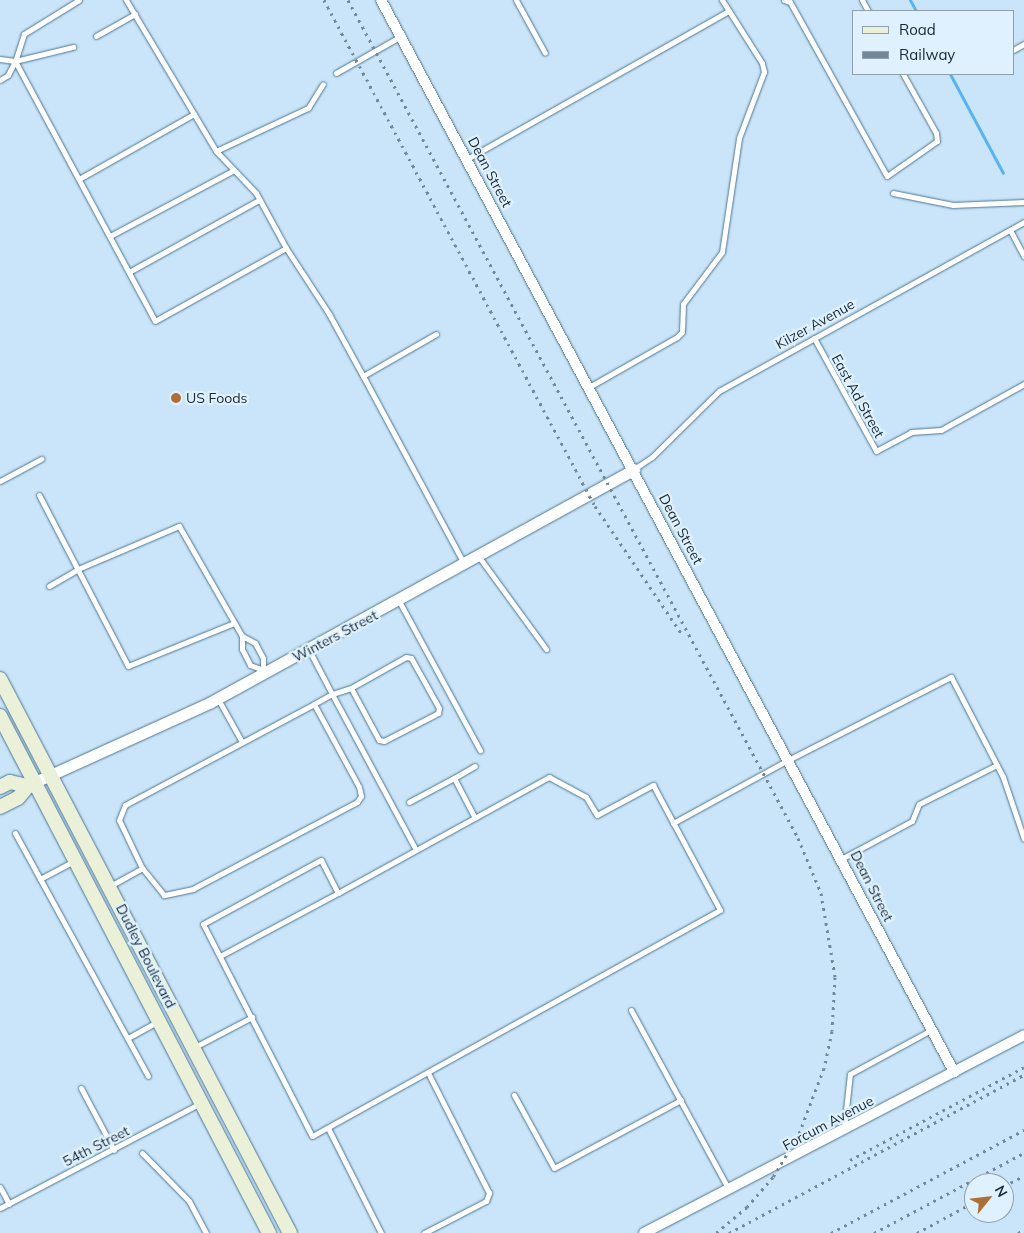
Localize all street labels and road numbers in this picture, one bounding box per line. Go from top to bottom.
street label: Dean Street [464,134,516,210]
street label: Kilzer Avenue [773,295,857,353]
street label: East Ad Street [828,351,888,441]
street label: Dean Street [655,491,707,567]
street label: Winters Street [290,607,380,665]
street label: Dean Street [847,848,897,924]
street label: Dudley Boulevard [113,901,179,1011]
street label: Forcum Avenue [780,1092,876,1154]
street label: 54th Street [60,1122,132,1170]

